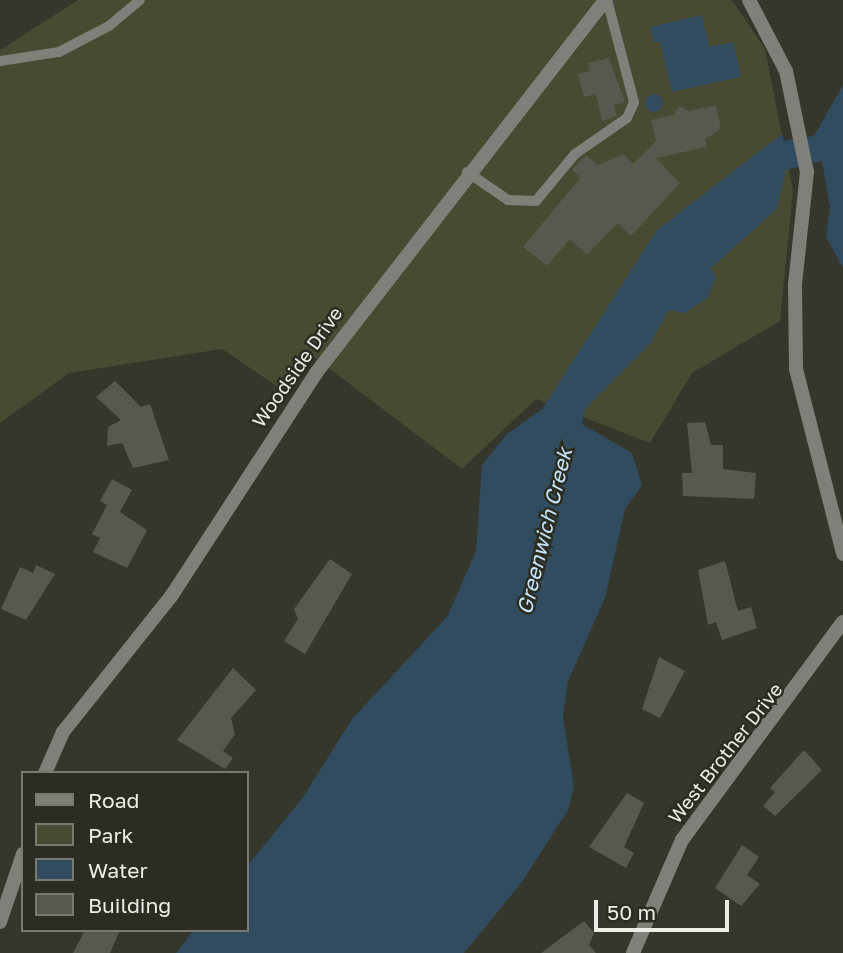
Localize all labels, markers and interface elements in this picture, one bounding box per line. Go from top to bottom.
street label: Woodside Drive [247,302,347,432]
water label: Greenwich Creek [511,445,577,617]
street label: West Brother Drive [663,678,787,828]
legend [21,771,248,932]
text: Road [88,787,139,813]
text: Park [88,822,133,848]
text: Water [88,857,148,883]
scale bar [598,886,733,930]
text: Building [88,892,171,918]
text: 50 m [607,899,656,925]

